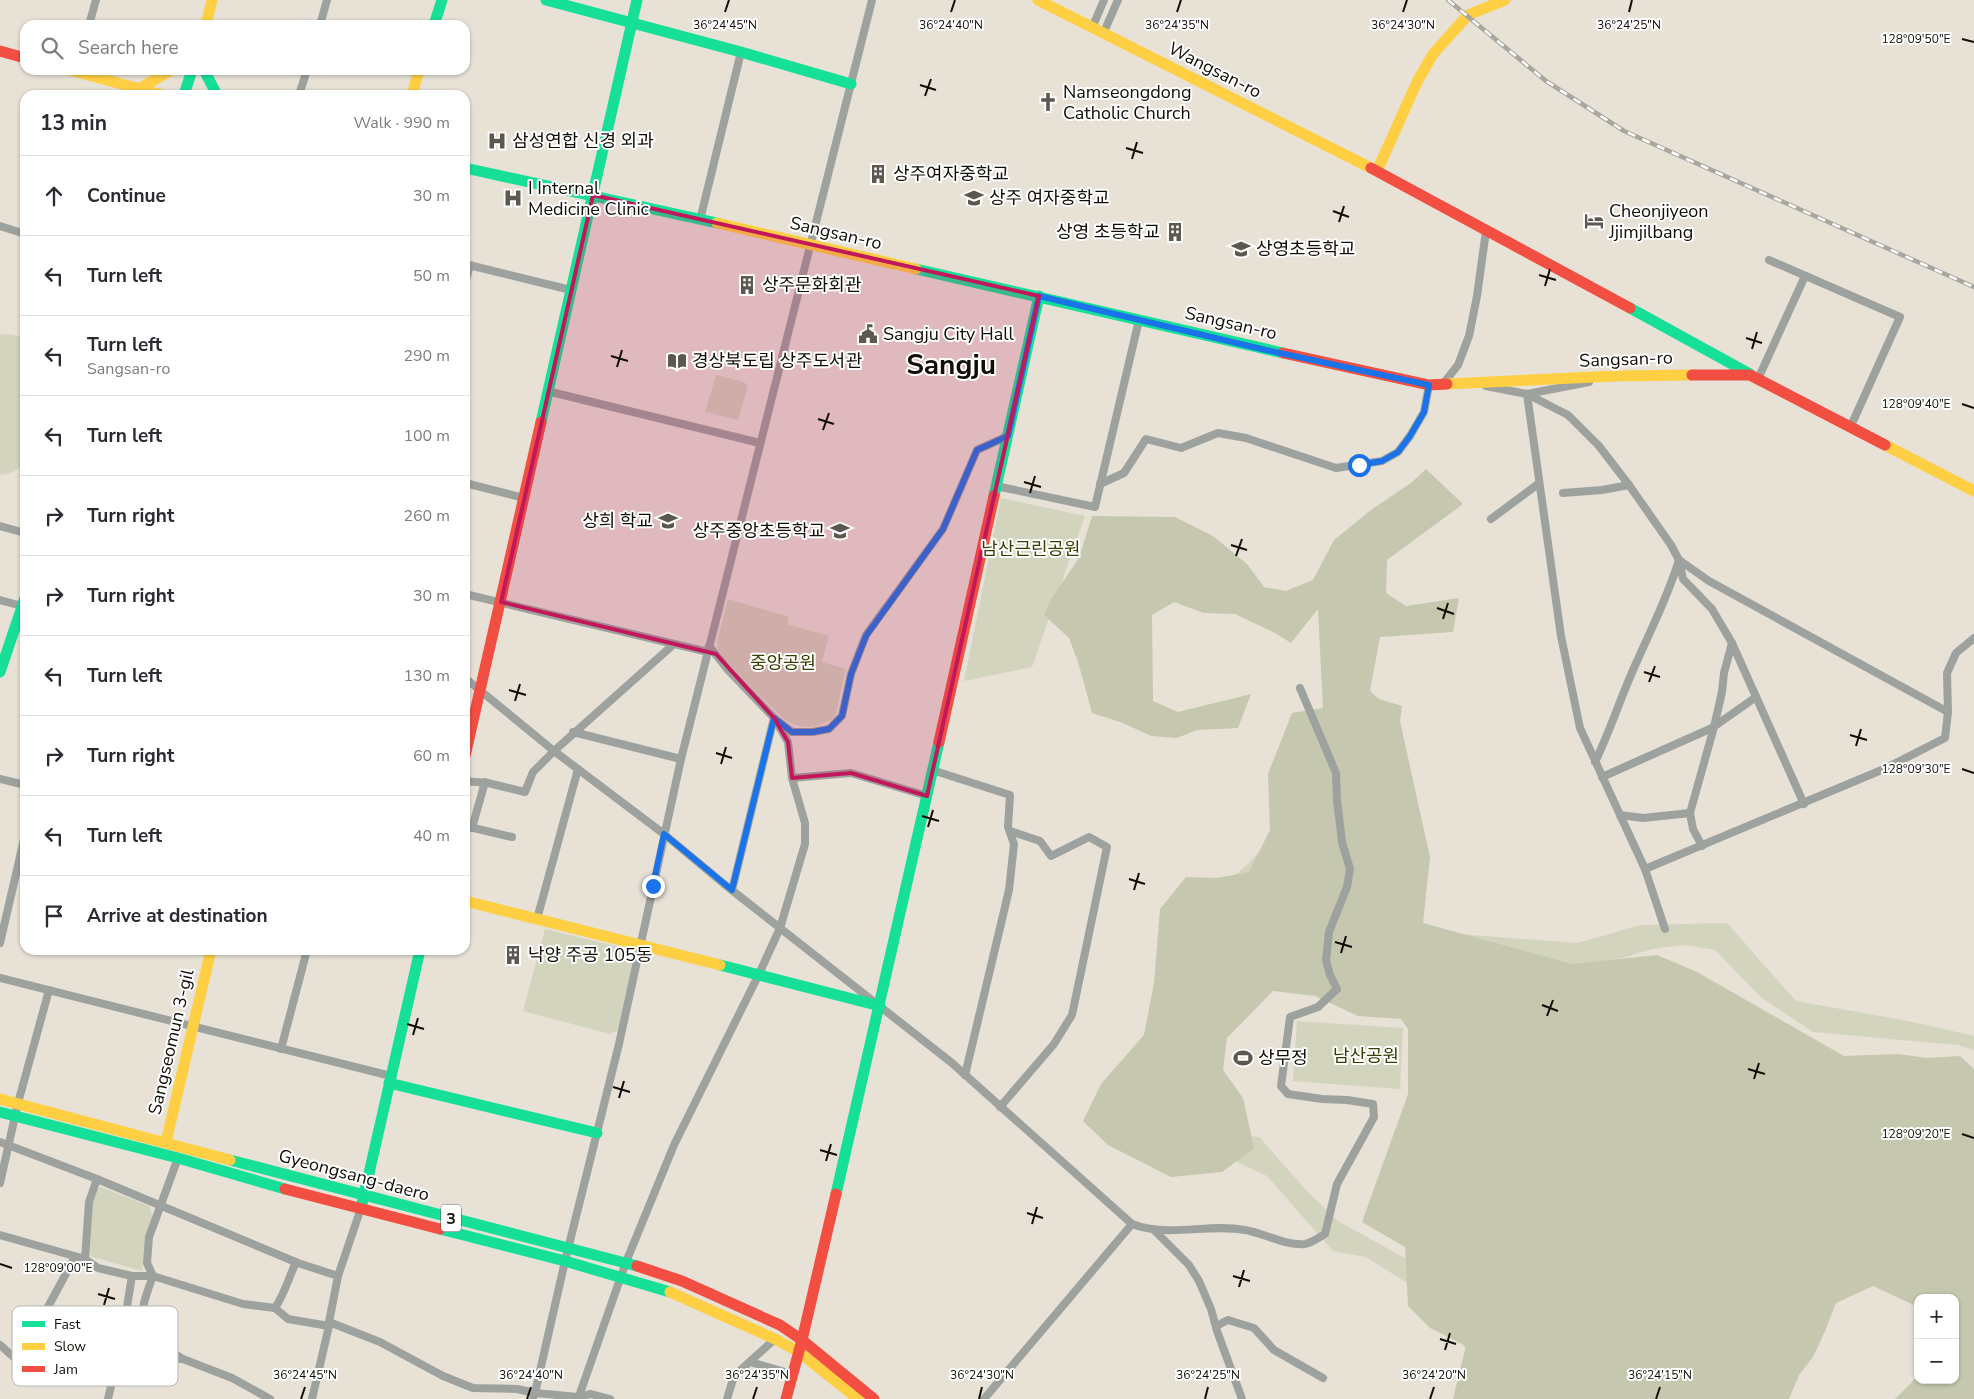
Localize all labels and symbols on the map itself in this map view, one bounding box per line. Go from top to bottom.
text: 36°24'45"N [693,17,757,33]
text: 36°24'40"N [919,17,983,33]
text: 36°24'35"N [1145,17,1209,33]
text: 36°24'30"N [1371,17,1435,33]
text: 36°24'25"N [1597,17,1661,33]
text: 128°09'50"E [1881,31,1951,47]
street label: Wangsan-ro [1164,36,1266,104]
place label: Namseongdong Catholic Church [1063,80,1192,125]
church icon: Namseongdong Catholic Church [1037,91,1059,113]
place label: 삼성연합 신경 외과 [512,129,654,153]
hospital icon: 삼성연합 신경 외과 [486,130,508,152]
place label: 상주여자중학교 [893,162,1009,186]
building icon: 상주여자중학교 [867,163,889,185]
place label: I Internal Medicine Clinic [528,176,649,221]
place label: 상주 여자중학교 [989,186,1110,210]
hospital icon: I Internal Medicine Clinic [502,187,524,209]
school or university icon: 상주 여자중학교 [963,187,985,209]
place label: Cheonjiyeon Jjimjilbang [1608,199,1709,244]
hotel icon: Cheonjiyeon Jjimjilbang [1583,210,1605,232]
street label: Sangsan-ro [788,211,884,255]
place label: 상영 초등학교 [1056,220,1160,244]
building icon: 상영 초등학교 [1164,221,1186,243]
place label: 상영초등학교 [1256,237,1355,261]
school or university icon: 상영초등학교 [1230,238,1252,260]
place label: 상주문화회관 [762,273,862,297]
building icon: 상주문화회관 [736,274,758,296]
street label: Sangsan-ro [1183,301,1279,345]
place label: Sangju City Hall [883,322,1015,346]
public building icon: Sangju City Hall [857,323,879,345]
street label: Sangsan-ro [1579,345,1673,373]
district label: Sangju [906,346,996,384]
place label: 경상북도립 상주도서관 [692,349,863,373]
library icon: 경상북도립 상주도서관 [666,350,688,372]
text: 128°09'40"E [1881,396,1951,412]
route start [1348,454,1371,477]
place label: 상희 학교 [582,509,653,533]
school or university icon: 상희 학교 [657,510,679,532]
place label: 상주중앙초등학교 [693,519,825,543]
school or university icon: 상주중앙초등학교 [829,520,851,542]
park label: 남산근린공원 [981,537,1081,561]
park label: 중앙공원 [750,651,816,675]
text: 128°09'30"E [1881,761,1951,777]
route end [642,875,665,898]
place label: 낙양 주공 105동 [528,943,652,967]
building icon: 낙양 주공 105동 [502,944,524,966]
street label: Sangseomun 3-gil [143,966,200,1117]
park label: 남산공원 [1333,1044,1399,1068]
place label: 상무정 [1258,1046,1308,1070]
sports icon: 상무정 [1232,1047,1254,1069]
text: 128°09'20"E [1881,1126,1951,1142]
street label: Gyeongsang-daero [276,1143,432,1207]
road number: 3 [441,1204,461,1232]
text: 128°09'00"E [23,1260,93,1276]
legend [12,1306,178,1386]
text: Fast [54,1315,80,1334]
text: Slow [54,1337,86,1356]
text: Jam [53,1360,78,1379]
text: 36°24'45"N [273,1367,337,1383]
text: 36°24'40"N [499,1367,563,1383]
text: 36°24'35"N [725,1367,789,1383]
text: 36°24'30"N [950,1367,1014,1383]
text: 36°24'25"N [1176,1367,1240,1383]
text: 36°24'20"N [1402,1367,1466,1383]
text: 36°24'15"N [1628,1367,1692,1383]

